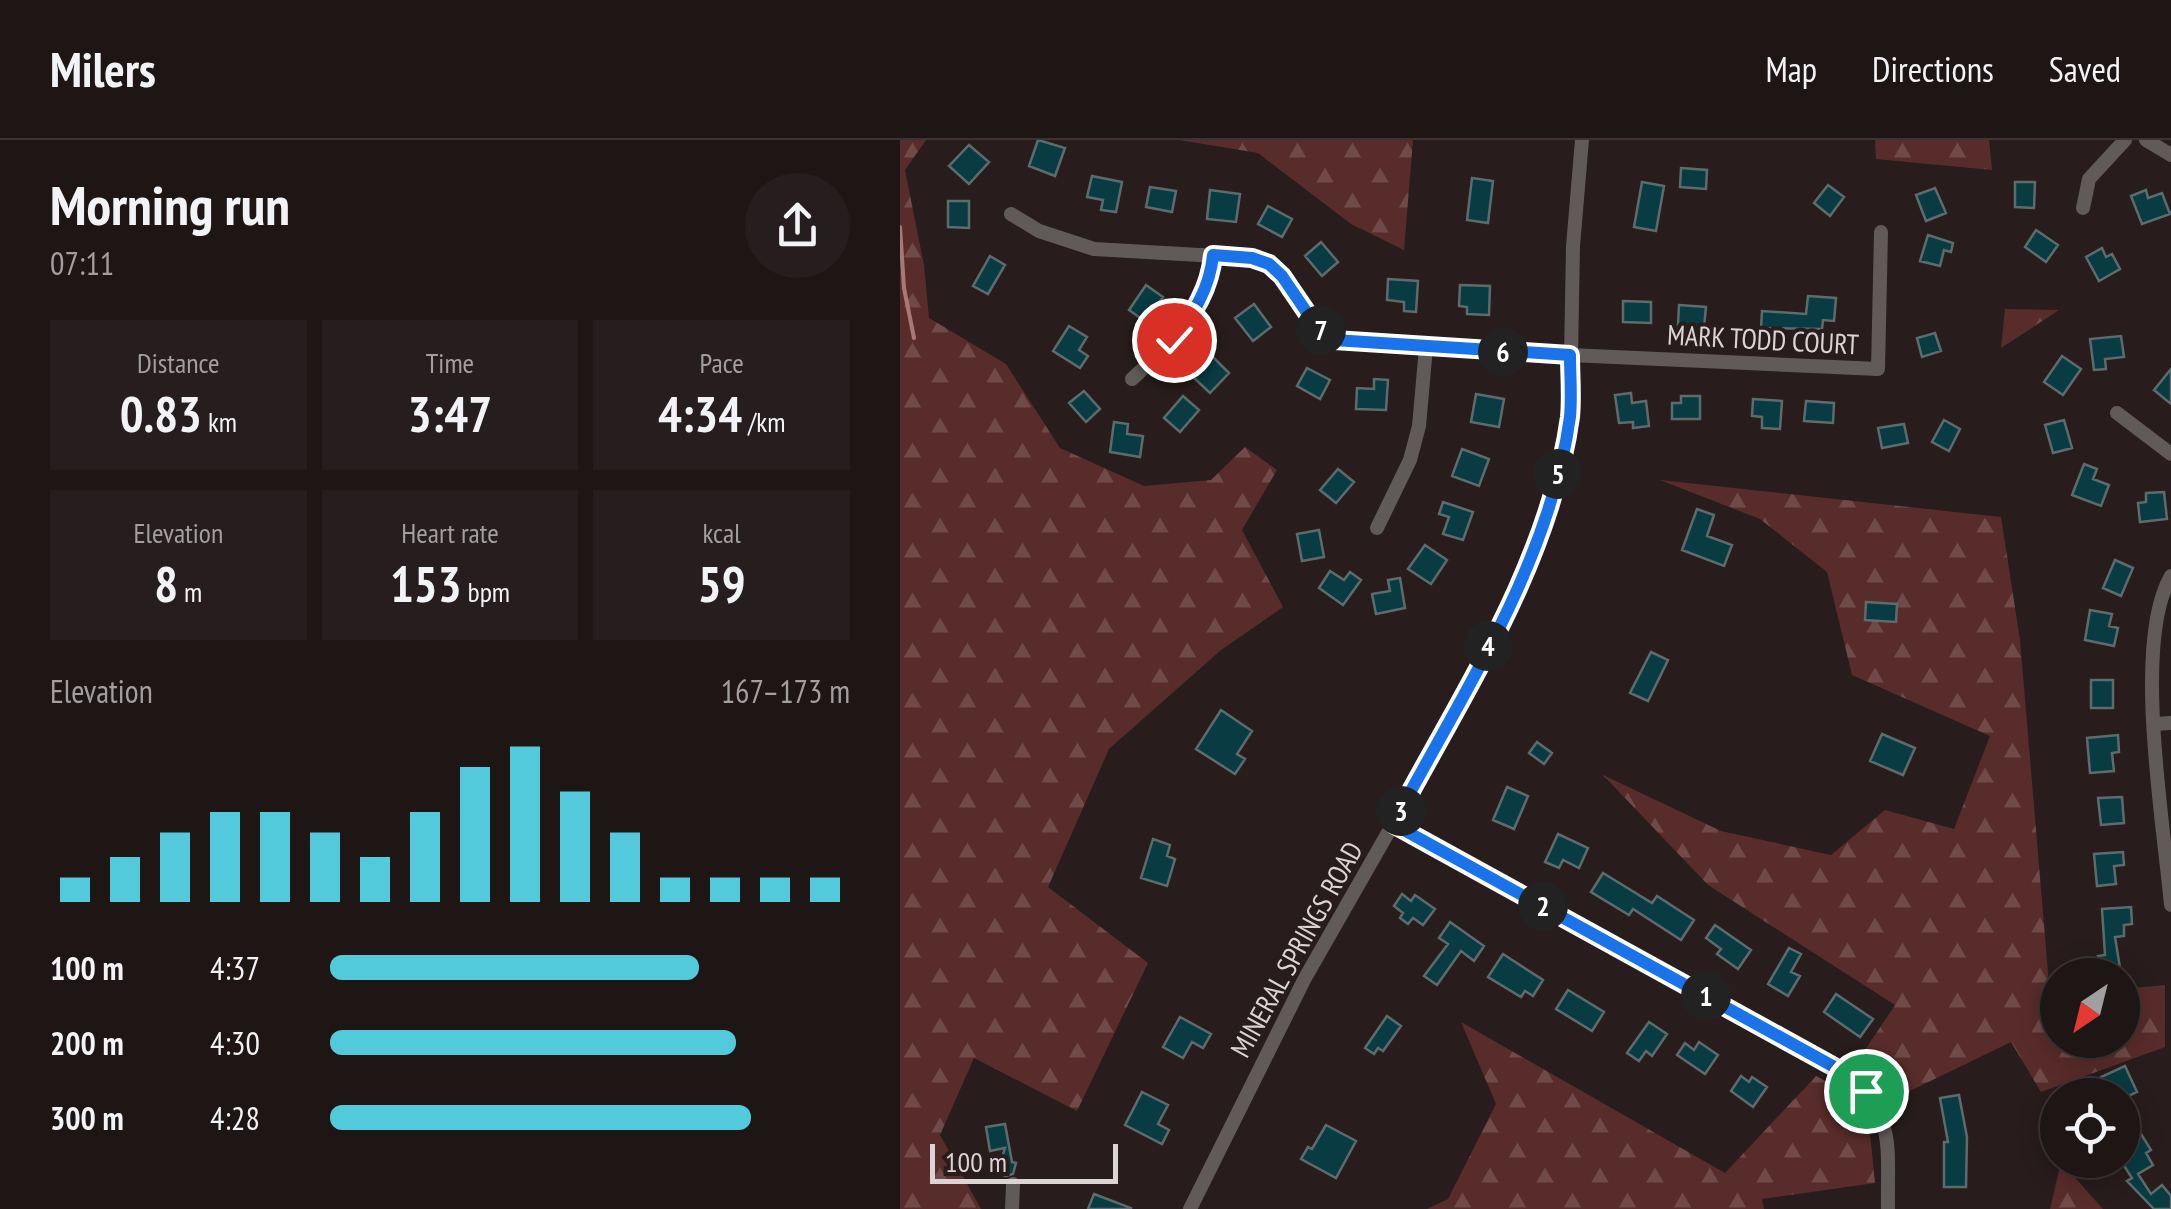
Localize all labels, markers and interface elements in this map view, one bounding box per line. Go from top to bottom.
text: Milers [50,38,156,100]
text: Map [1766,46,1817,92]
text: Directions [1872,46,1994,92]
text: Saved [2049,46,2121,92]
text: Morning run [50,169,290,240]
button: share [745,173,850,278]
text: 07:11 [50,242,114,284]
pin [1132,298,1217,383]
pin: 7 [1296,305,1346,355]
text: 7 [1314,311,1328,348]
icon: check [1147,313,1202,368]
street label: MARK TODD COURT [1666,316,1860,363]
pin: 6 [1478,327,1528,377]
text: 6 [1496,333,1510,370]
text: Distance [137,344,220,381]
text: Time [426,344,474,381]
text: Pace [700,344,744,381]
text: 0.83 [120,381,202,446]
text: 3:47 [408,381,492,446]
text: 4:34 [658,381,742,446]
text: km [202,403,237,440]
text: /km [742,403,785,440]
pin: 5 [1533,449,1583,499]
text: 5 [1551,455,1565,492]
text: Elevation [133,514,223,551]
text: Heart rate [401,514,499,551]
text: kcal [703,514,741,551]
text: 8 [154,551,178,616]
text: 153 [390,551,462,616]
text: 59 [698,551,746,616]
text: m [178,573,202,610]
text: bpm [462,573,510,610]
pin: 4 [1463,621,1513,671]
text: 4 [1481,627,1495,664]
text: Elevation [50,670,153,712]
text: 167–173 m [721,670,850,712]
pin: 3 [1376,786,1426,836]
text: 3 [1394,792,1408,829]
street label: MINERAL SPRINGS ROAD [1221,835,1371,1063]
pin: 2 [1518,881,1568,931]
text: 2 [1536,887,1550,924]
text: 100 m [50,947,124,989]
text: 4:37 [210,947,260,989]
north arrow [2040,958,2140,1058]
map controls [2040,958,2140,1178]
pin: 1 [1681,971,1731,1021]
text: 1 [1699,977,1713,1014]
text: 200 m [50,1022,124,1064]
text: 4:30 [210,1022,260,1064]
pin [1824,1049,1909,1134]
icon: arrive [1839,1064,1894,1119]
button: locate [2040,1078,2140,1178]
text: 300 m [50,1097,124,1139]
text: 4:28 [210,1097,260,1139]
scale bar [930,1139,1118,1184]
text: 100 m [945,1143,1007,1180]

